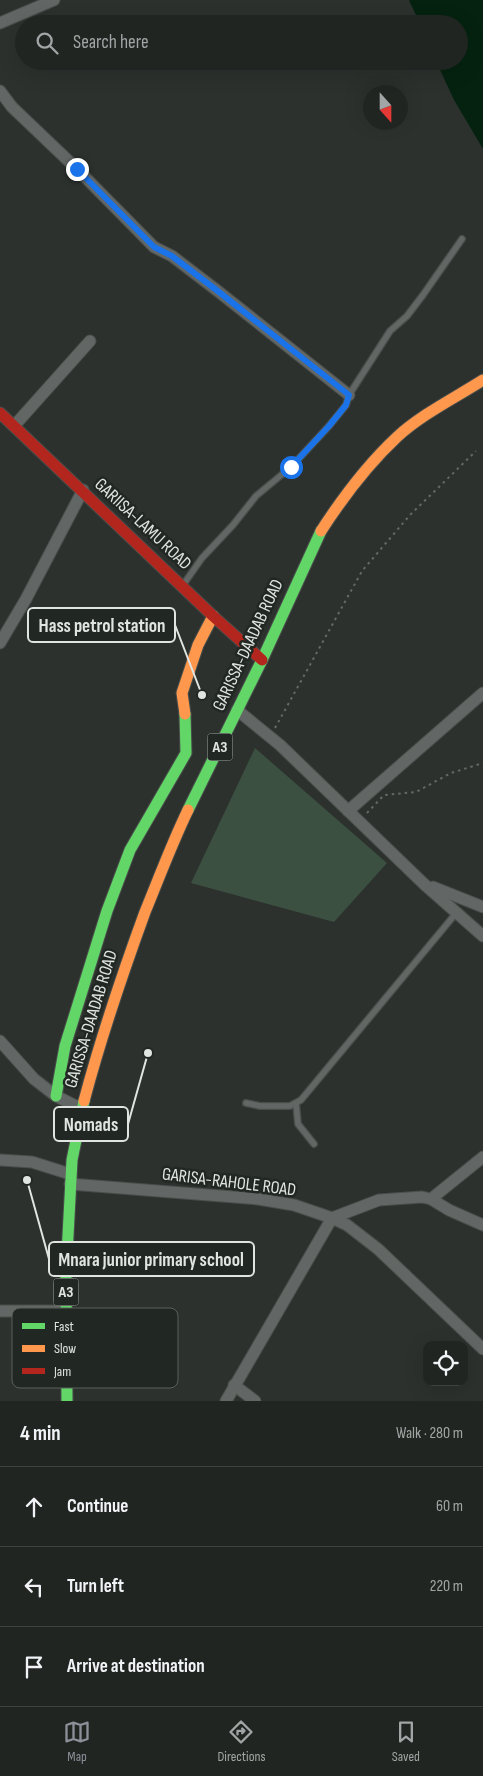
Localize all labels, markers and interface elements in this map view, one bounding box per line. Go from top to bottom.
search box [15,15,468,70]
icon: search [33,29,61,57]
text: Search here [73,31,149,54]
north arrow [363,85,408,130]
route end [66,158,89,181]
route start [280,456,303,479]
street label: GARIISA-LAMU ROAD [90,474,196,574]
street label: GARISSA-DAADAB ROAD [208,576,288,714]
callout: Hass petrol station [28,608,175,642]
text: Hass petrol station [39,615,165,638]
road number: A3 [208,734,232,760]
street label: GARISSA-DAADAB ROAD [60,948,122,1090]
callout: Nomads [54,1107,128,1141]
text: Nomads [64,1114,118,1137]
street label: GARISA-RAHOLE ROAD [161,1163,297,1201]
callout: Mnara junior primary school [49,1242,254,1276]
text: Mnara junior primary school [58,1249,244,1272]
road number: A3 [54,1278,78,1305]
legend [12,1308,178,1388]
text: Fast [54,1318,74,1335]
text: Slow [54,1340,76,1357]
map controls [423,1341,468,1386]
button: locate [423,1341,468,1386]
text: Jam [53,1363,71,1380]
text: 4 min [20,1421,61,1446]
text: Walk · 280 m [396,1424,463,1443]
icon: ahead [20,1493,48,1521]
text: Continue [67,1495,128,1518]
text: 60 m [436,1497,463,1516]
icon: left [20,1573,48,1601]
text: Turn left [67,1575,124,1598]
text: 220 m [430,1577,463,1596]
icon: arrive [20,1653,48,1681]
text: Arrive at destination [67,1655,205,1678]
tab: Map [63,1718,91,1765]
tab: Directions [217,1718,266,1765]
tab: Saved [392,1718,420,1765]

